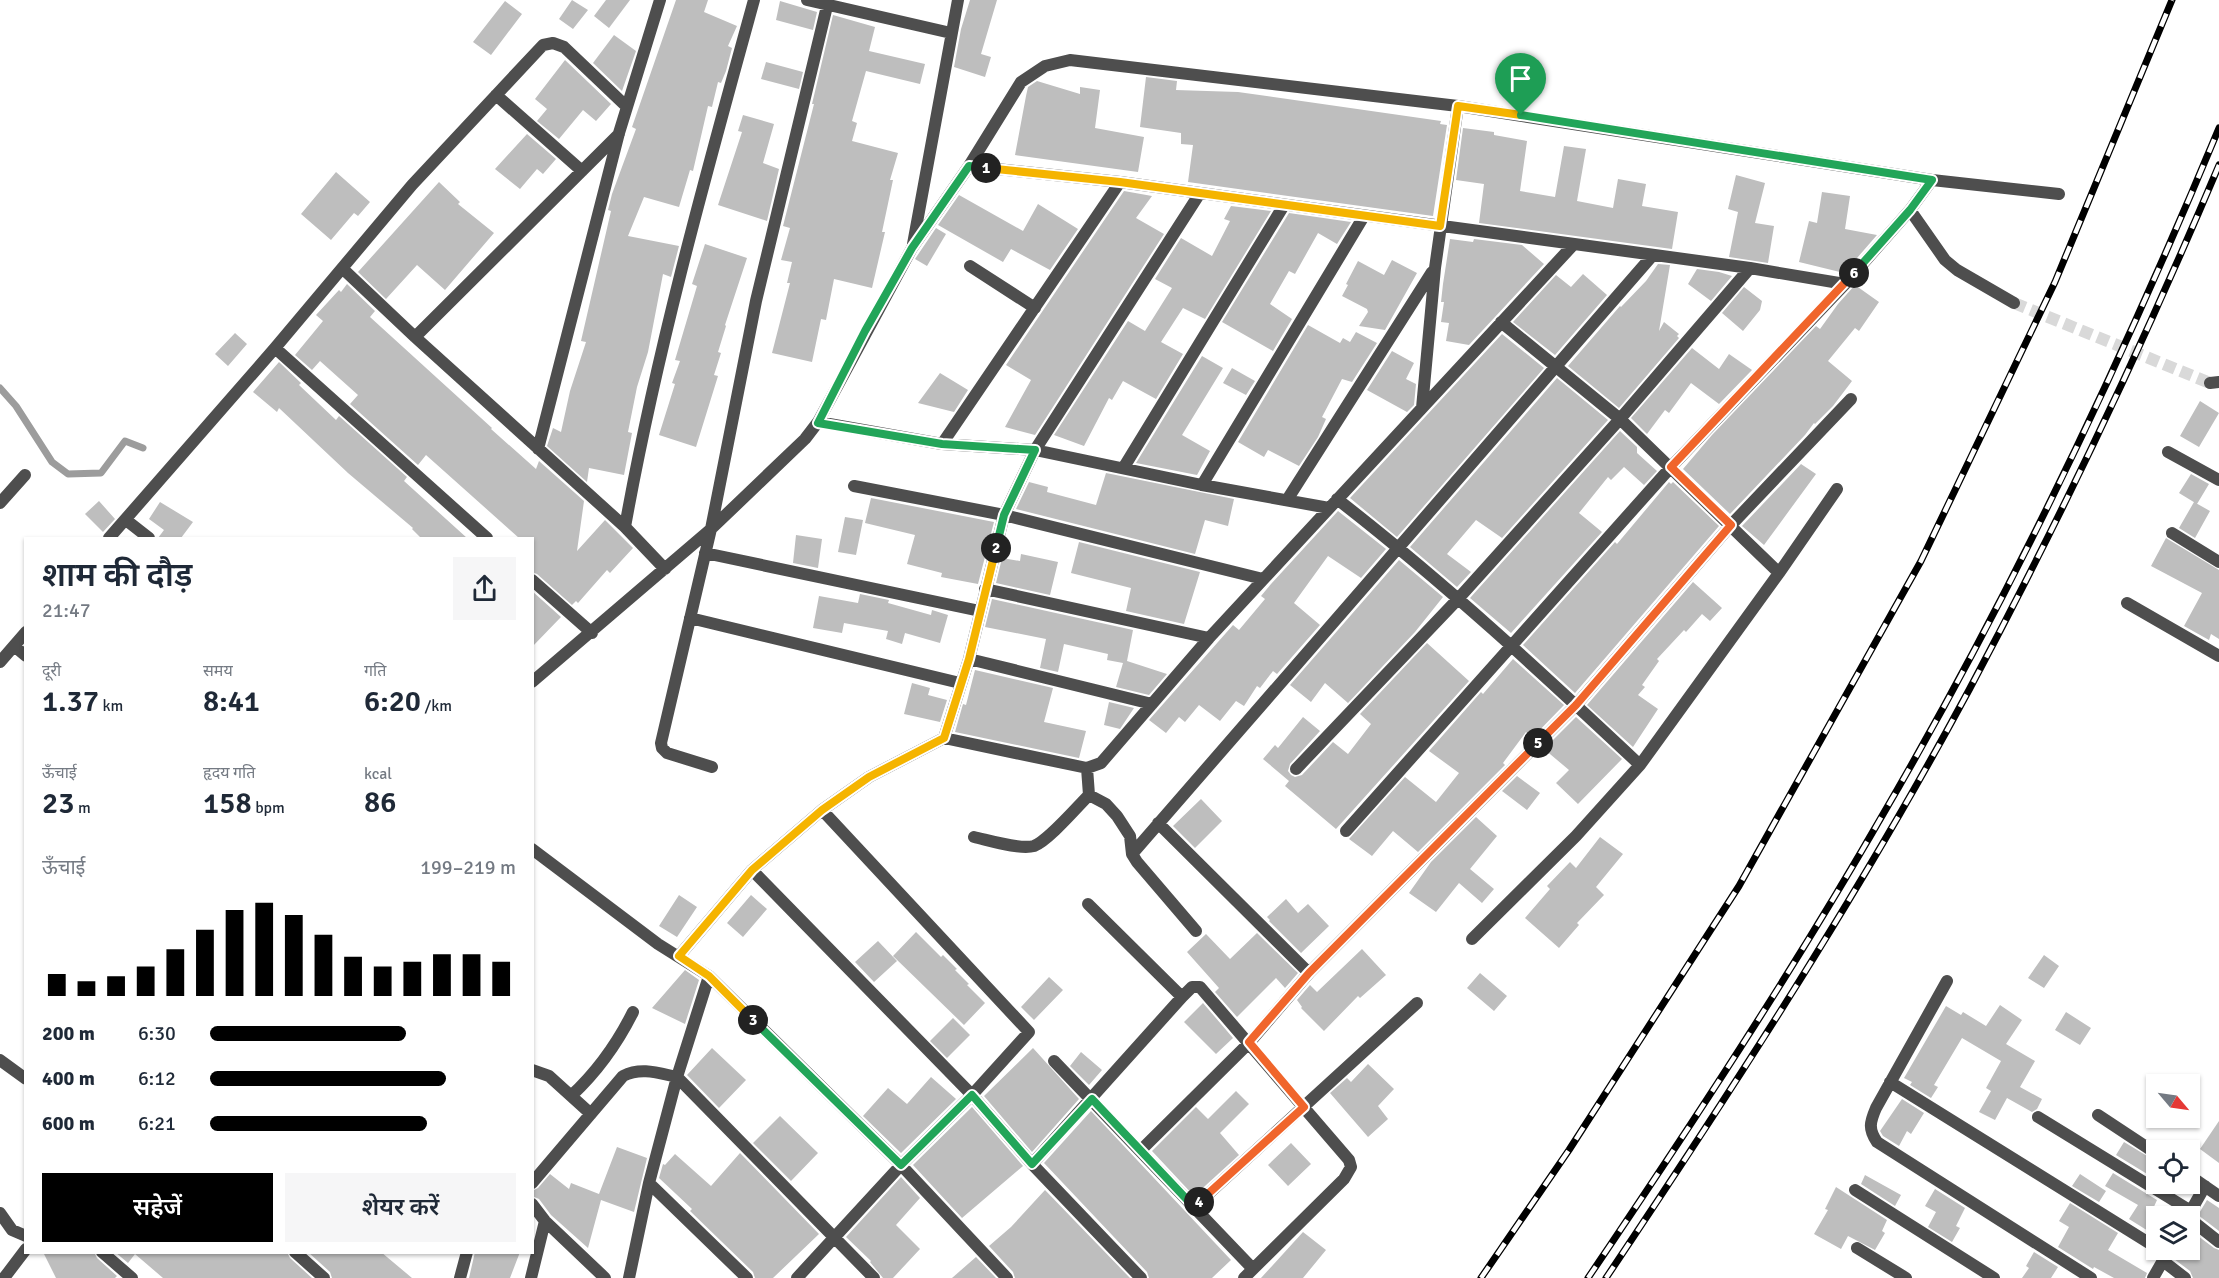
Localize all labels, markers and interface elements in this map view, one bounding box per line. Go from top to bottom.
pin [1495,53,1546,115]
icon: arrive [1504,62,1537,95]
pin: 1 [971,153,1001,183]
text: 1 [982,158,990,178]
pin: 6 [1839,258,1869,288]
text: 6 [1850,263,1858,283]
pin: 2 [981,533,1011,563]
text: 2 [992,538,1000,558]
text: शाम की दौड़ [42,555,192,596]
button: share [453,557,516,620]
text: 21:47 [42,598,91,623]
text: दूरी [42,661,61,681]
text: समय [203,661,233,681]
text: गति [364,661,386,681]
text: 1.37 [42,683,99,720]
text: 8:41 [203,683,260,720]
text: 6:20 [364,683,421,720]
text: km [99,696,123,716]
text: /km [421,696,452,716]
pin: 5 [1523,728,1553,758]
text: 5 [1534,733,1542,753]
text: ऊँचाई [42,763,77,783]
text: हृदय गति [203,763,255,783]
text: kcal [364,764,392,784]
text: 86 [364,784,396,821]
text: 23 [42,785,74,822]
text: 158 [203,785,252,822]
text: m [74,798,91,818]
text: bpm [252,798,285,818]
text: ऊँचाई [42,855,85,880]
text: 199–219 m [420,855,516,880]
pin: 3 [738,1005,768,1035]
text: 3 [749,1010,757,1030]
text: 200 m [42,1021,95,1046]
text: 6:30 [138,1021,176,1046]
text: 400 m [42,1066,95,1091]
text: 6:12 [138,1066,176,1091]
north arrow [2146,1074,2200,1128]
map controls [2146,1074,2200,1260]
text: 600 m [42,1111,95,1136]
text: 6:21 [138,1111,176,1136]
button: locate [2146,1140,2200,1194]
button: सहेजें [42,1173,273,1242]
button: शेयर करें [285,1173,516,1242]
pin: 4 [1184,1187,1214,1217]
text: 4 [1195,1192,1203,1212]
button: layers [2146,1206,2200,1260]

